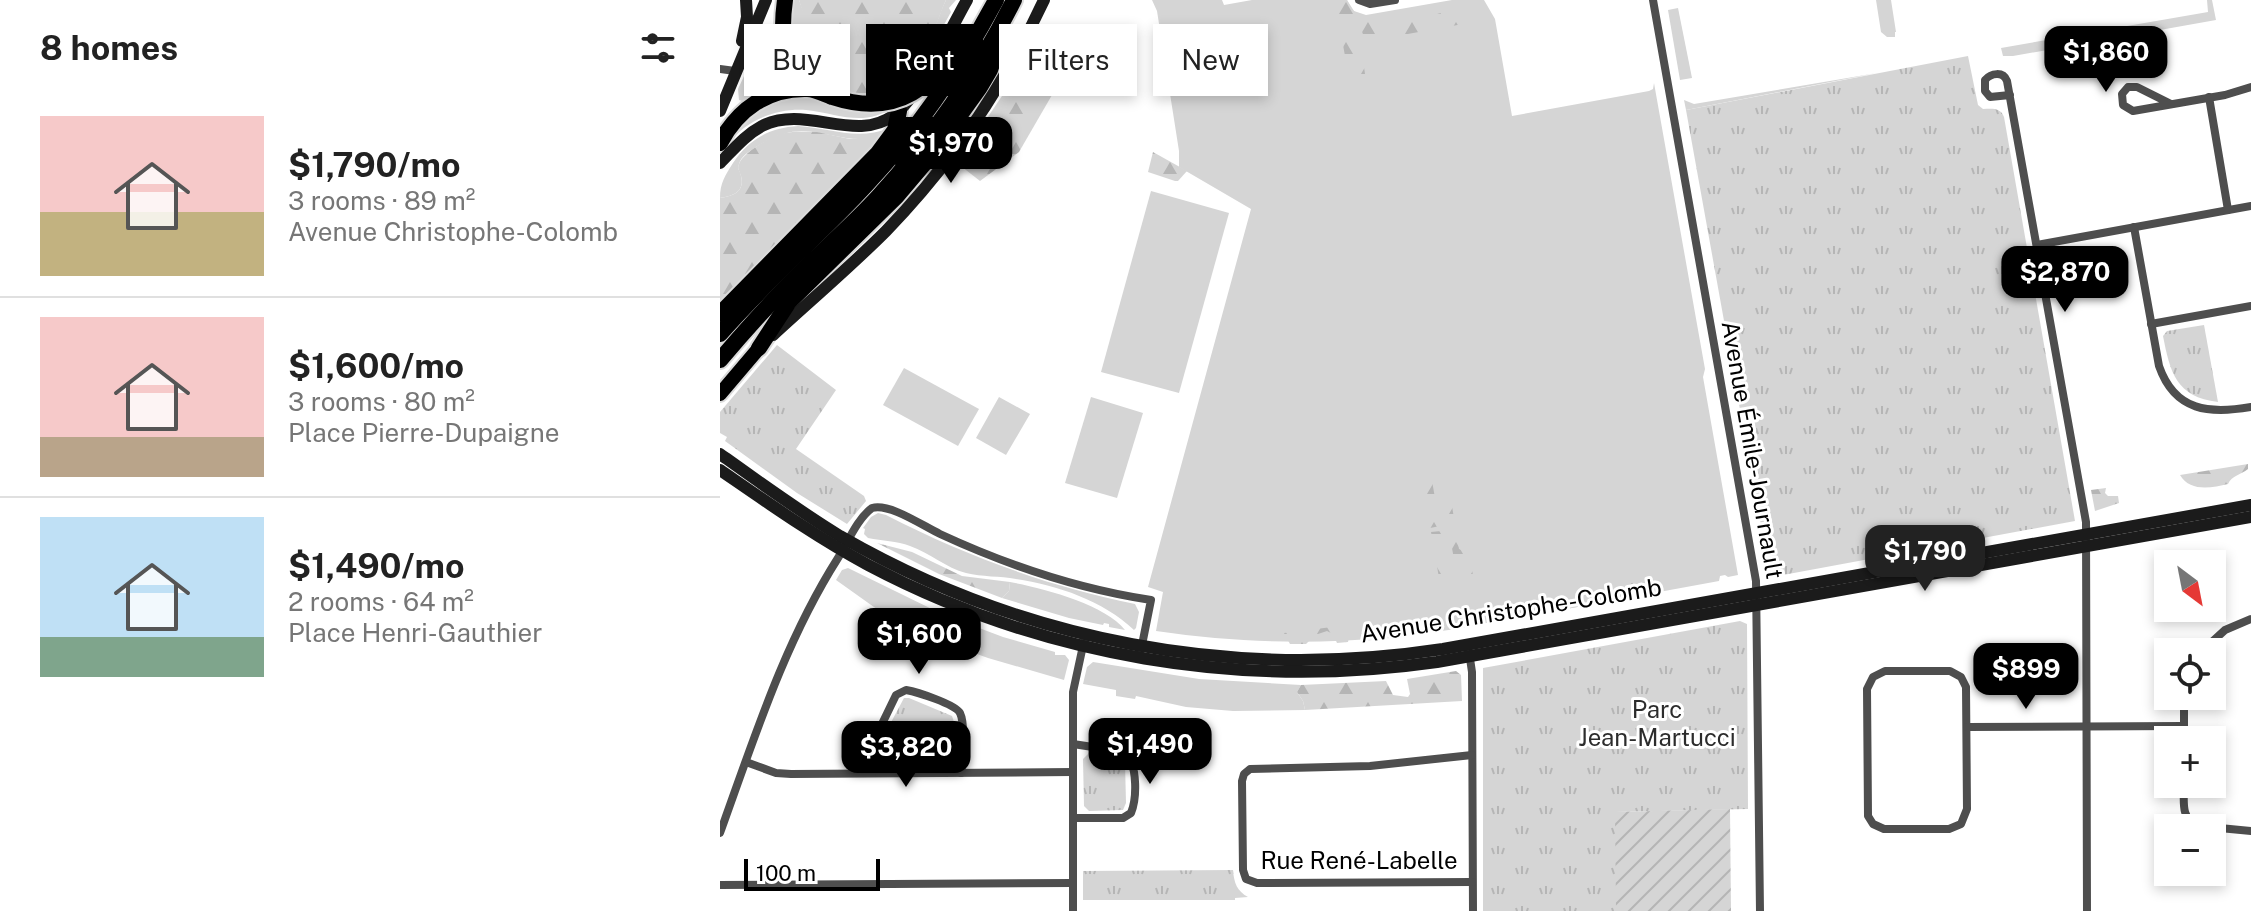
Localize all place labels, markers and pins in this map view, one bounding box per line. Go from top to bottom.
pin: $1,860 [2041,26,2171,94]
pin: $1,970 [886,117,1016,185]
pin: $2,870 [2000,246,2130,314]
pin: $1,790 [1860,525,1990,593]
pin: $1,600 [854,608,984,676]
pin: $899 [1979,643,2073,711]
pin: $1,490 [1085,718,1215,786]
pin: $3,820 [841,721,971,789]

